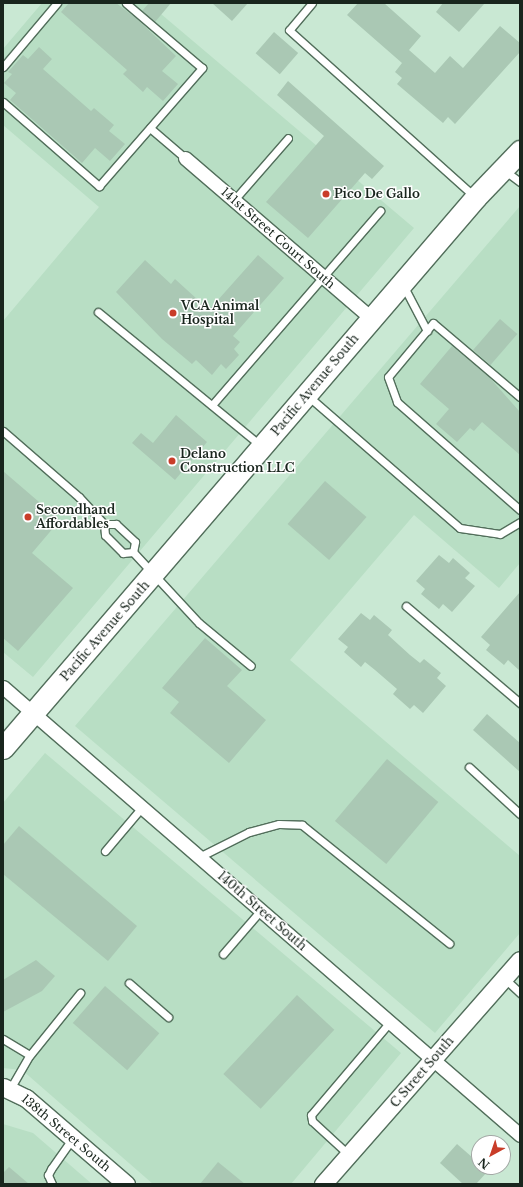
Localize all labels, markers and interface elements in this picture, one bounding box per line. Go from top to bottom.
street label: 141st Street Court South [218,185,338,291]
place label: Pico De Gallo [334,187,420,201]
marker: Pico De Gallo [321,189,331,199]
place label: VCA Animal Hospital [181,299,260,327]
marker: VCA Animal Hospital [168,308,178,318]
street label: Pacific Avenue South [268,331,362,439]
place label: Delano Construction LLC [180,447,295,475]
marker: Delano Construction LLC [167,456,177,466]
place label: Secondhand Affordables [36,503,115,531]
marker: Secondhand Affordables [23,512,33,522]
street label: Pacific Avenue South [57,578,153,684]
street label: 140th Street South [215,868,309,954]
street label: C Street South [387,1034,457,1110]
street label: 138th Street South [18,1091,114,1175]
north arrow [471,1135,511,1175]
text: N [475,1155,492,1172]

